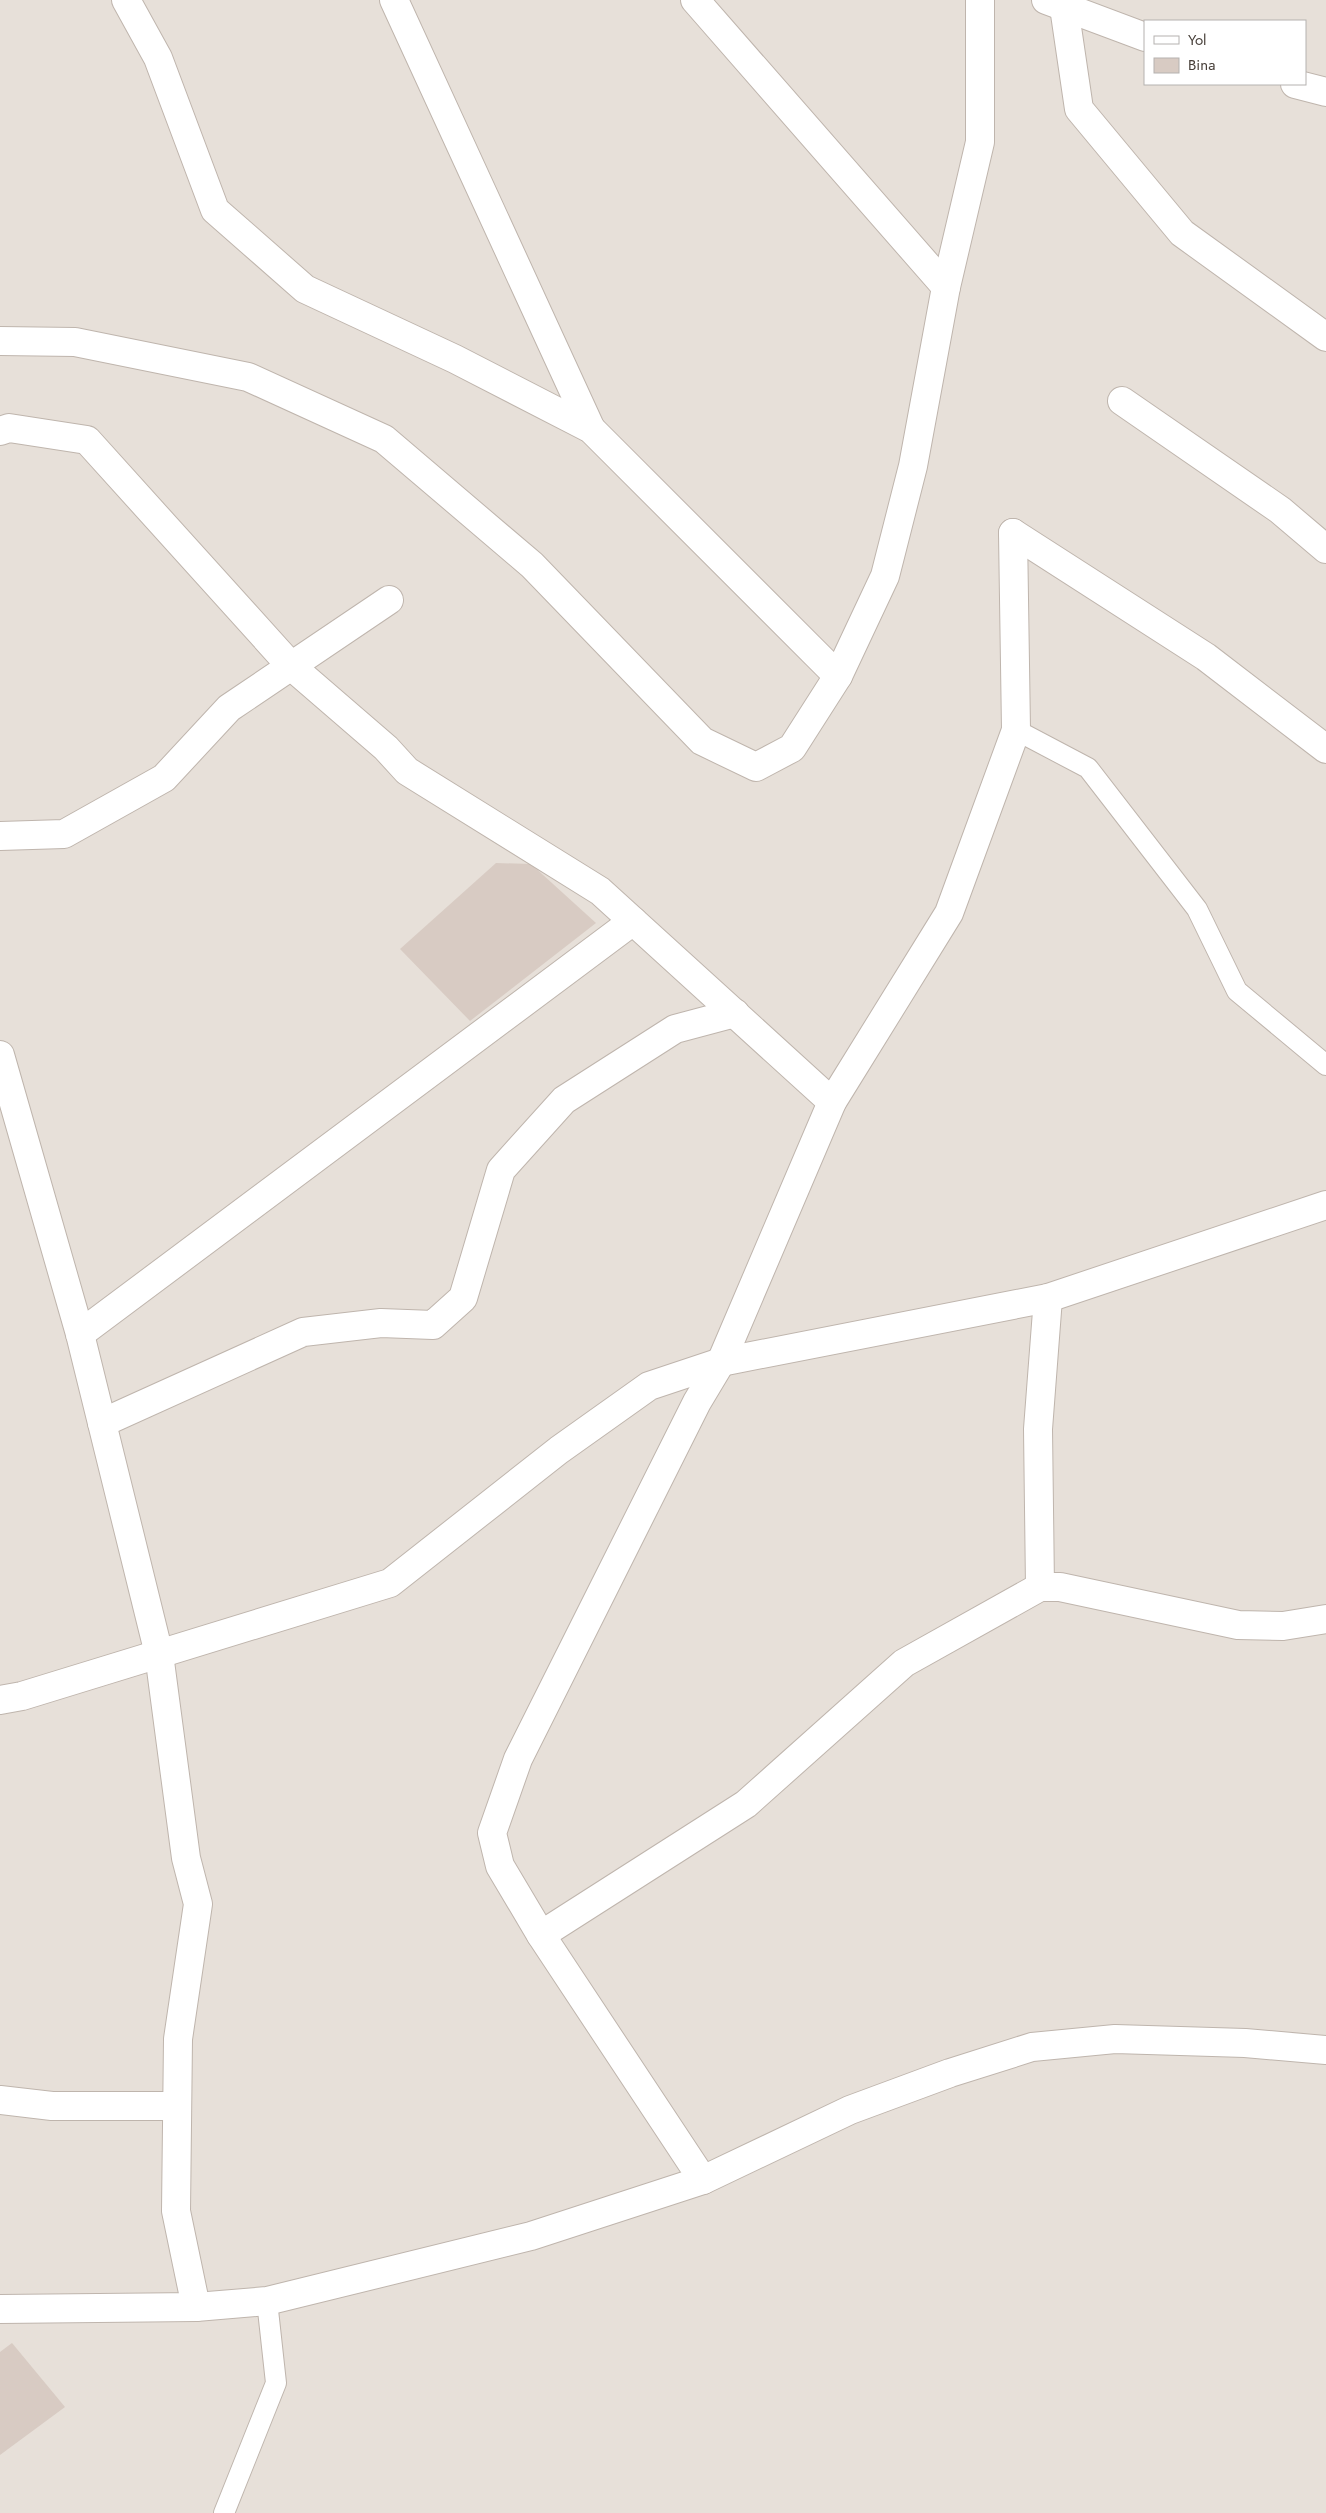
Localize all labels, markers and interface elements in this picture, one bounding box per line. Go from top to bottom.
legend [1144,20,1306,85]
text: Yol [1188,29,1207,51]
text: Bina [1188,54,1215,76]

